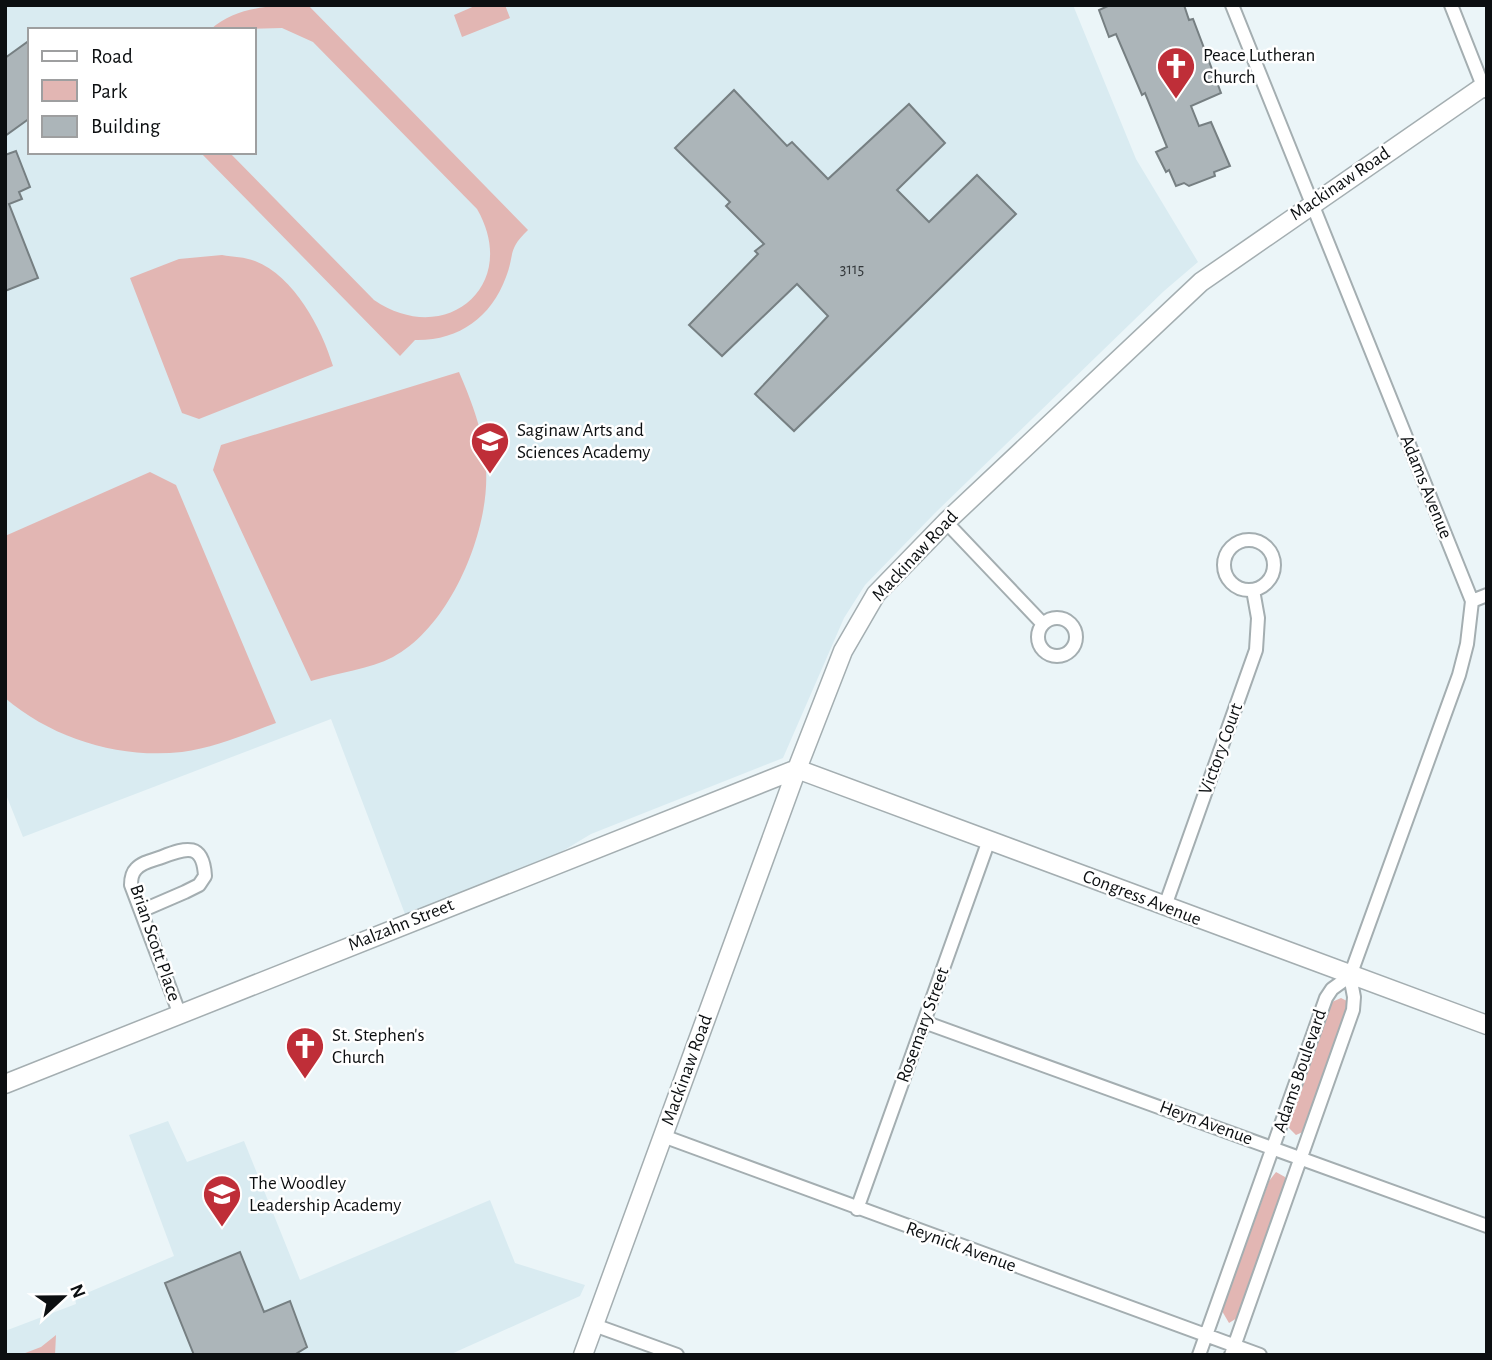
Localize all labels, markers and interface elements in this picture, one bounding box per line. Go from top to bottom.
legend [28,28,256,154]
church icon: Peace Lutheran Church [1155,45,1197,100]
text: Road [91,46,133,67]
place label: Peace Lutheran Church [1203,46,1315,87]
text: Park [91,81,128,102]
text: Building [91,116,161,137]
street label: Mackinaw Road [1287,144,1394,224]
house number: 3115 [840,261,864,277]
school or university icon: Saginaw Arts and Sciences Academy [469,420,511,475]
place label: Saginaw Arts and Sciences Academy [517,421,650,462]
street label: Adams Avenue [1397,433,1455,541]
street label: Mackinaw Road [868,507,962,605]
street label: Victory Court [1196,701,1246,797]
street label: Congress Avenue [1080,867,1204,929]
street label: Brian Scott Place [126,882,184,1004]
street label: Malzahn Street [345,895,457,955]
street label: Rosemary Street [893,965,953,1085]
street label: Adams Boulevard [1270,1007,1330,1135]
street label: Mackinaw Road [658,1012,716,1128]
church icon: St. Stephen's Church [284,1025,326,1080]
place label: St. Stephen's Church [332,1026,425,1067]
street label: Heyn Avenue [1157,1097,1255,1149]
school or university icon: The Woodley Leadership Academy [201,1173,243,1228]
place label: The Woodley Leadership Academy [249,1174,401,1215]
street label: Reynick Avenue [903,1218,1019,1276]
north arrow [28,1262,98,1332]
text: N [66,1282,89,1301]

